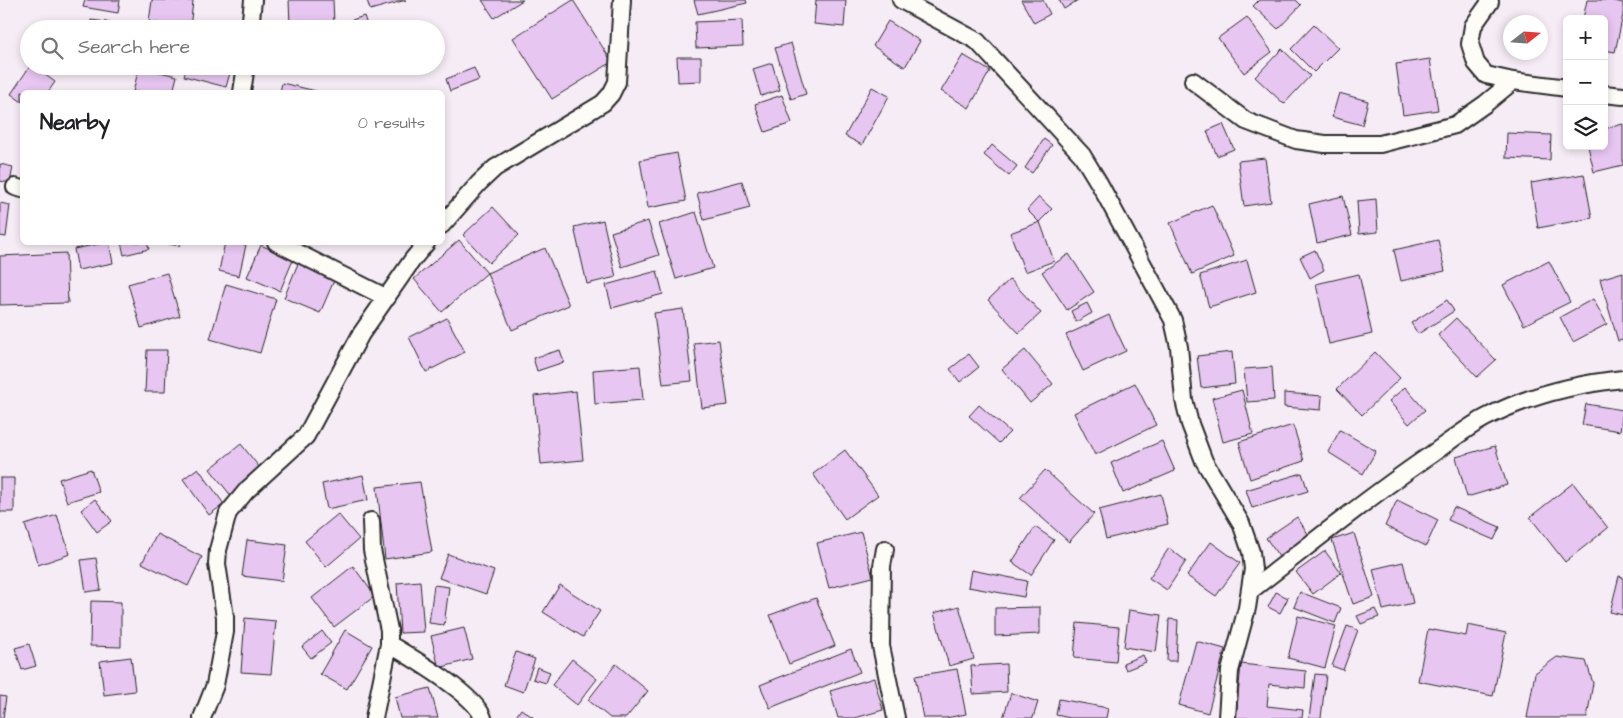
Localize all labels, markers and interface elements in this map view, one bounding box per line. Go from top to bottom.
north arrow [1503,15,1548,60]
map controls [1563,15,1608,150]
button: + [1563,15,1608,60]
search box [20,20,445,75]
icon: search [38,34,66,62]
text: Search here [78,34,190,61]
button: − [1563,60,1608,105]
button: layers [1563,105,1608,150]
text: Nearby [40,108,110,137]
text: 0 results [358,112,425,134]

